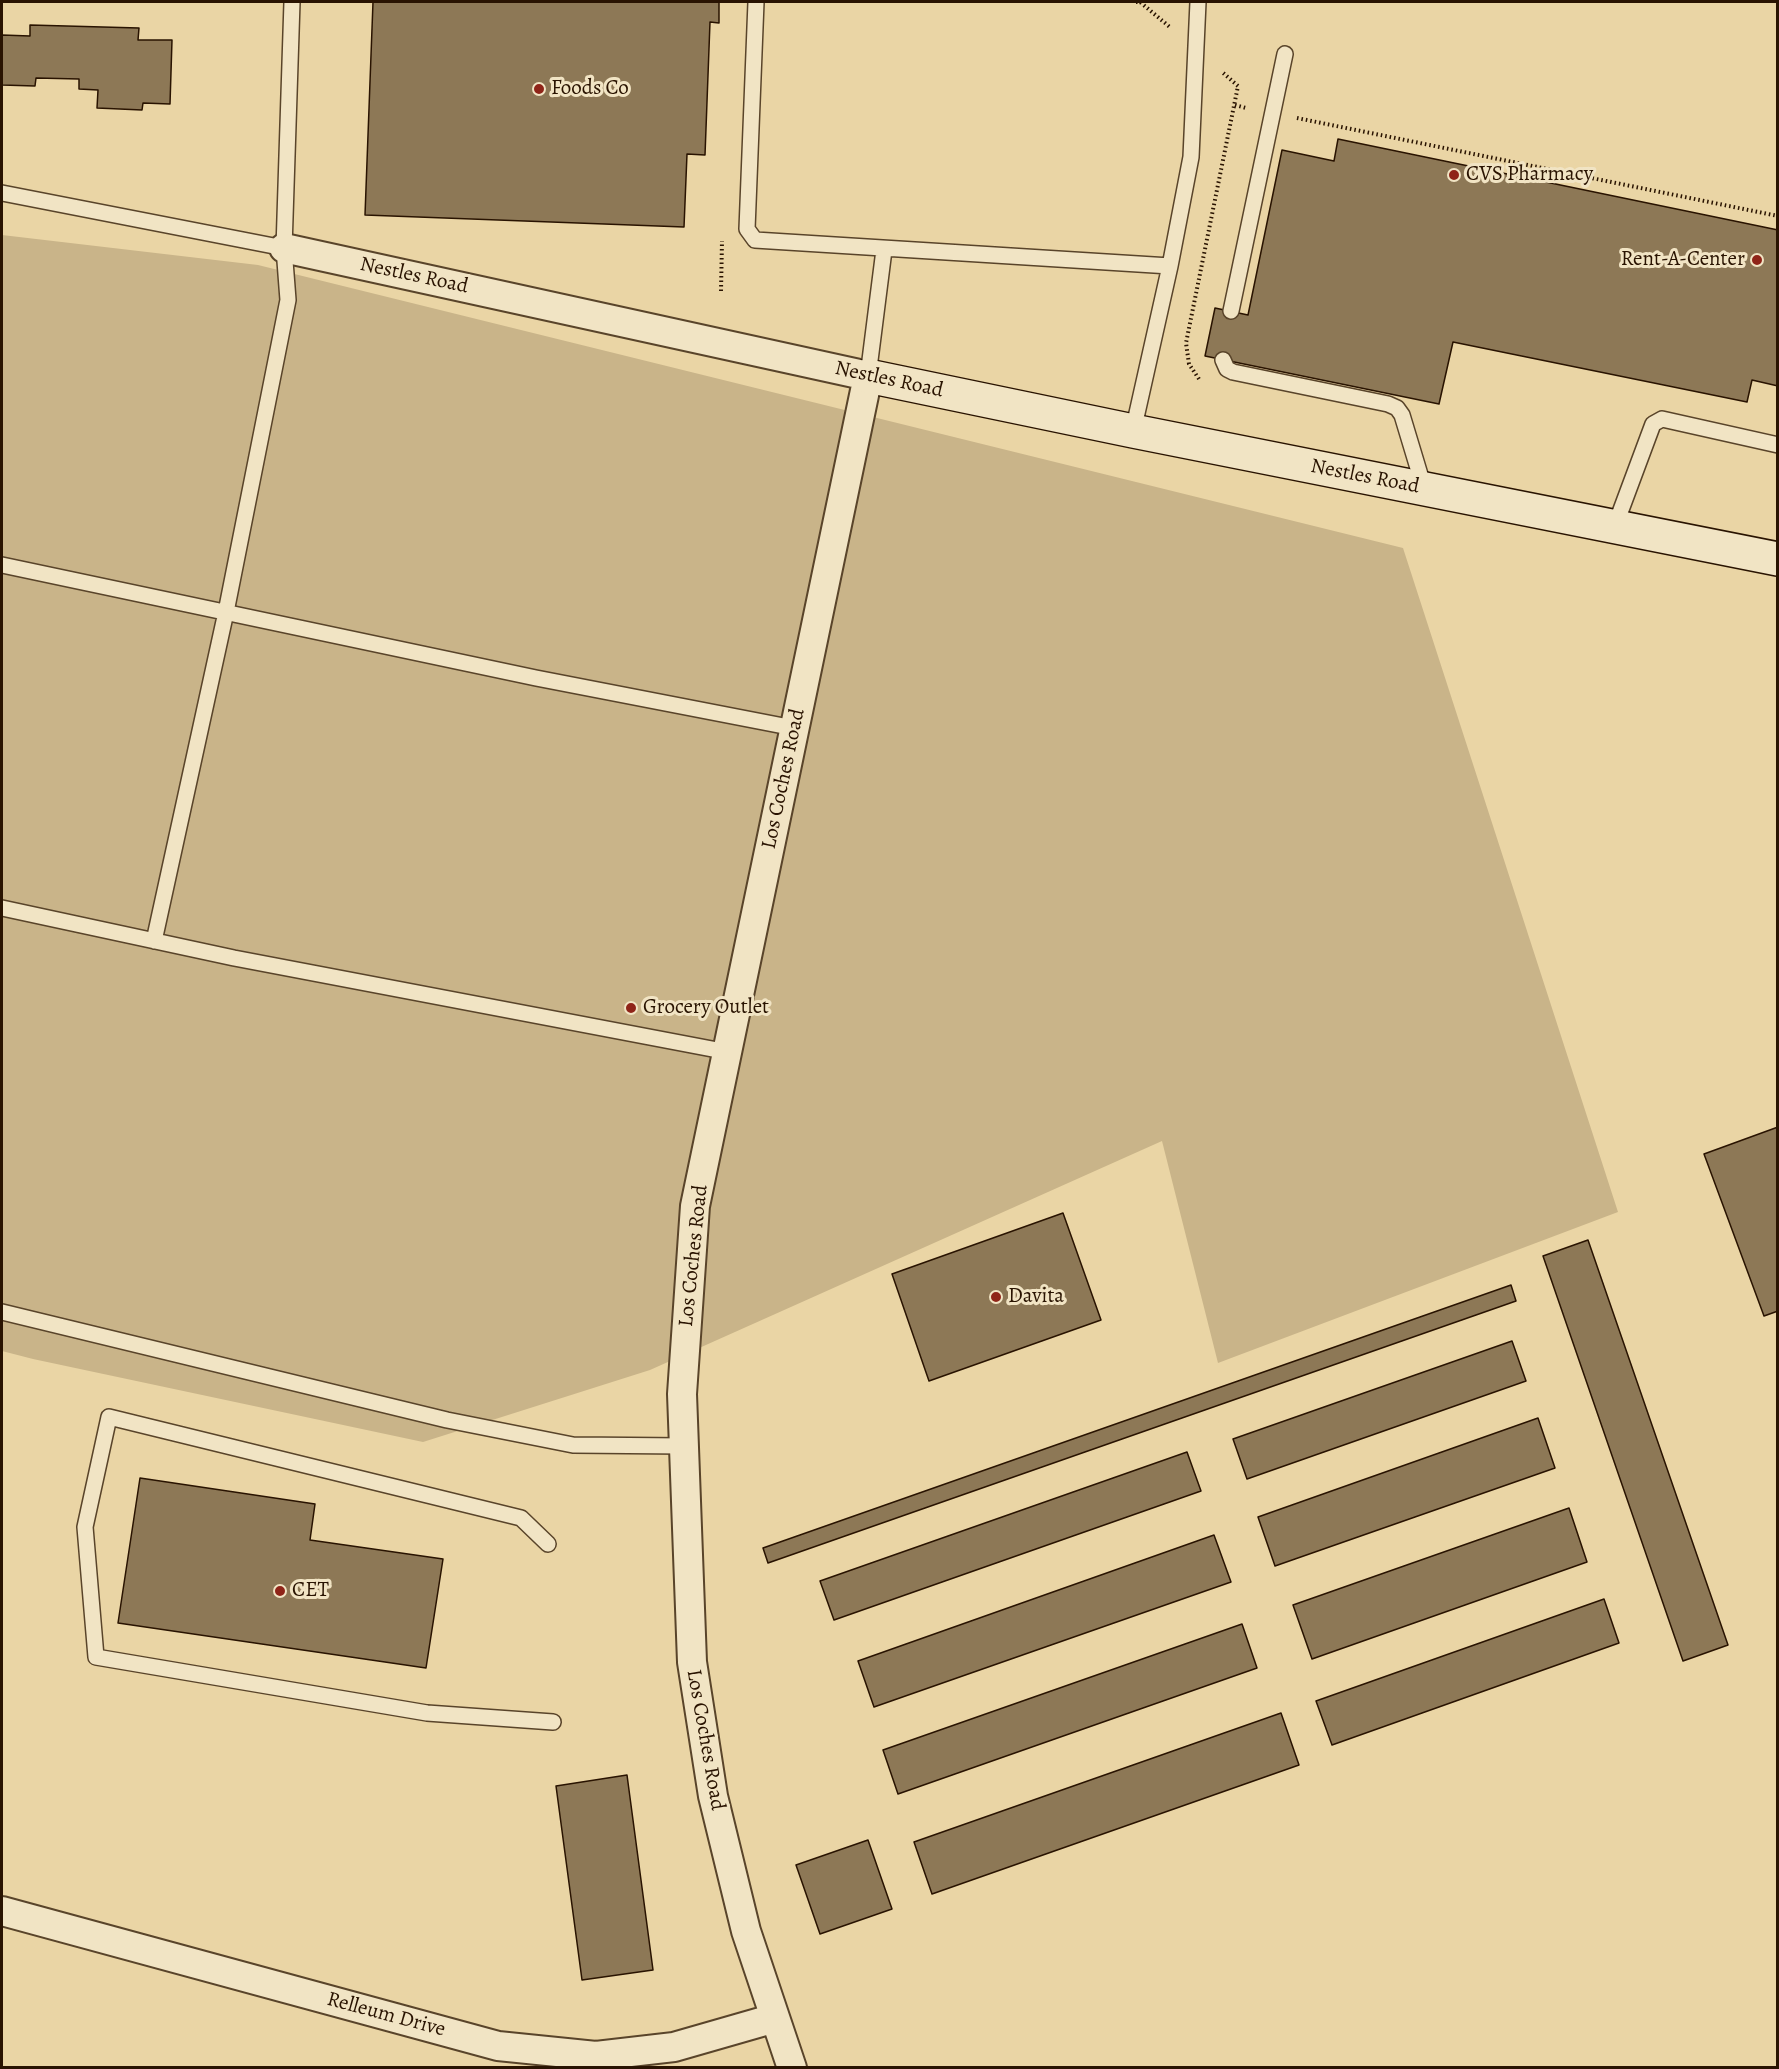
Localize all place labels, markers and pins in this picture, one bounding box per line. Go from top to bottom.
place label: Foods Co [551,76,629,102]
marker: Foods Co [532,82,546,96]
place label: CVS Pharmacy [1466,162,1593,188]
marker: CVS Pharmacy [1447,168,1461,182]
place label: Rent-A-Center [1621,247,1745,273]
marker: Rent-A-Center [1750,253,1764,267]
place label: Grocery Outlet [643,995,769,1021]
marker: Grocery Outlet [624,1001,638,1015]
place label: Davita [1008,1284,1064,1310]
marker: Davita [989,1290,1003,1304]
place label: CET [292,1578,329,1604]
marker: CET [273,1584,287,1598]

